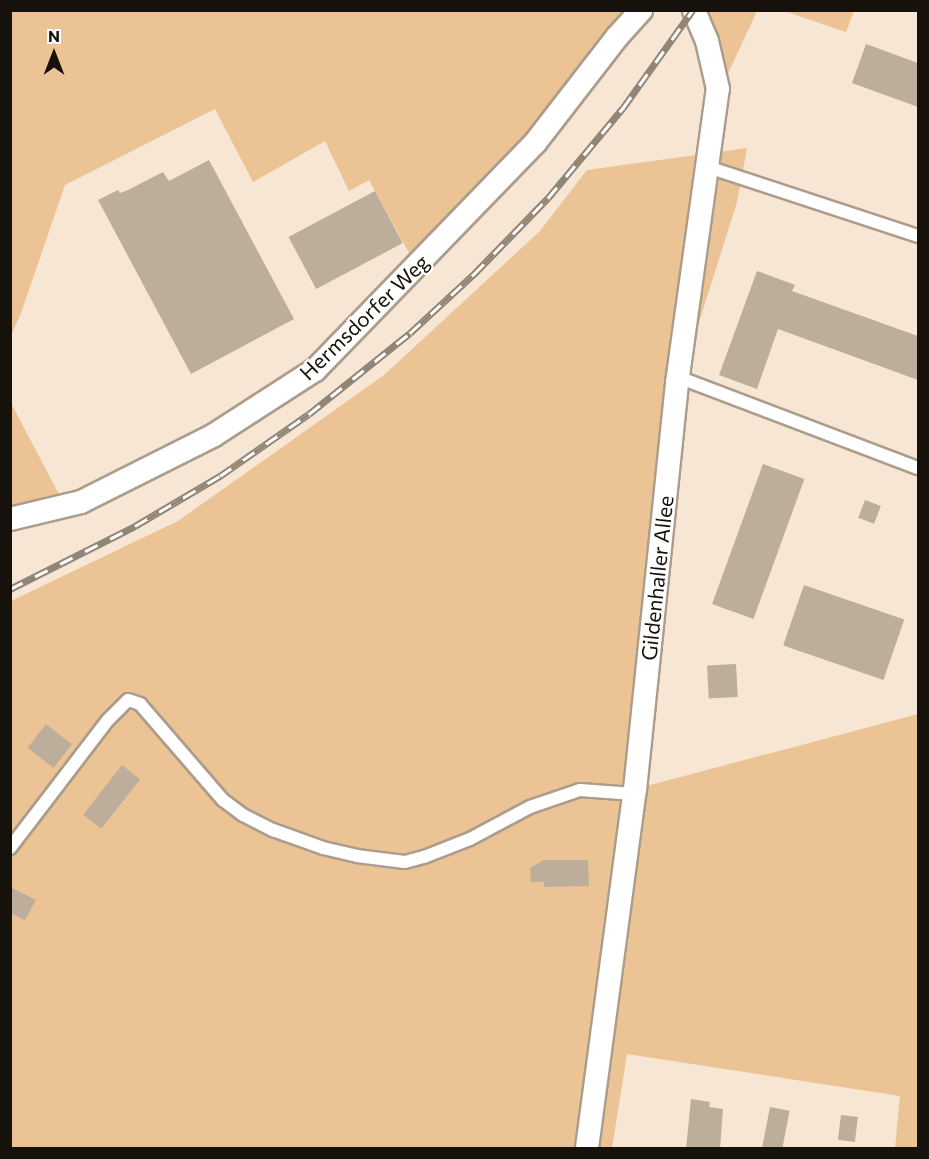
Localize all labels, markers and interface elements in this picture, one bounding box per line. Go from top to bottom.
north arrow [24,24,84,84]
text: N [48,26,60,45]
street label: Hermsdorfer Weg [294,249,434,385]
street label: Gildenhaller Allee [636,494,678,662]

